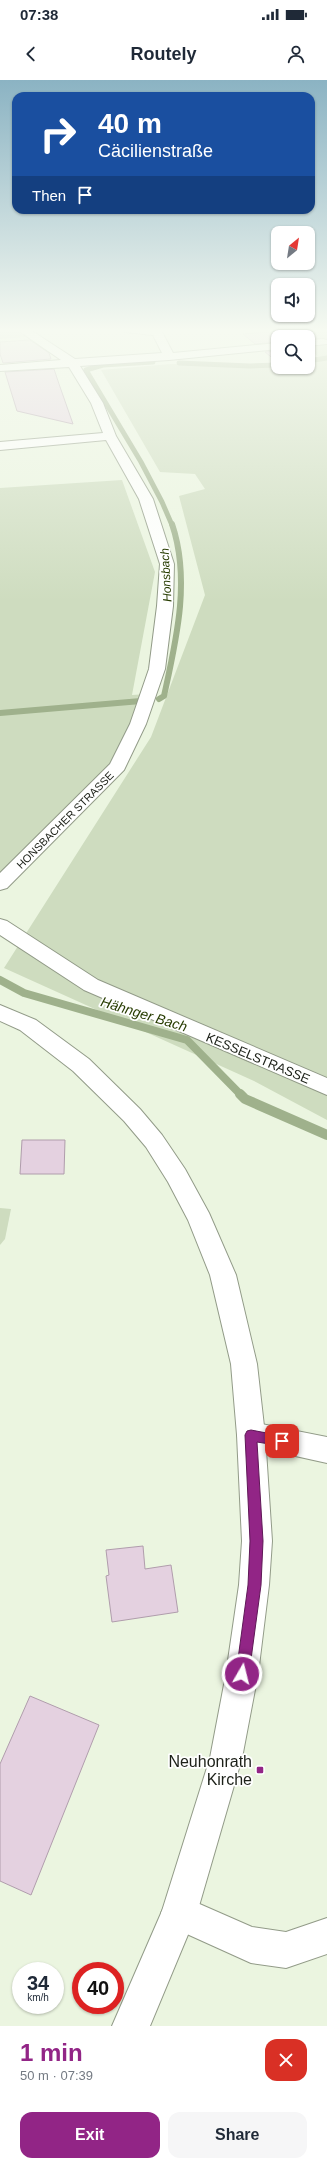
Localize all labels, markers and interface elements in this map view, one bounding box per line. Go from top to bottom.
text: 07:38 [20,6,58,23]
icon: back [20,43,42,65]
icon: person [285,43,307,65]
text: Routely [130,44,197,64]
icon: right [32,108,84,160]
text: 40 m [98,108,162,139]
text: Cäcilienstraße [98,141,213,161]
icon: arrive [74,184,96,206]
text: Then [32,187,66,204]
north arrow [271,226,315,270]
map controls [271,226,315,374]
button: sound [271,278,315,322]
button: search [271,330,315,374]
water label: Honsbach [158,547,174,602]
street label: HONSBACHER STRASSE [14,769,116,871]
water label: Hähnger Bach [99,993,189,1035]
street label: KESSELSTRASSE [204,1029,312,1087]
pin [265,1424,299,1458]
icon: arrive [271,1430,293,1452]
position arrow [221,1653,263,1695]
place label: Neuhonrath Kirche [168,1753,252,1788]
marker: Neuhonrath Kirche [255,1765,265,1775]
speed limit sign: 40 [72,1962,124,2014]
text: 34 [27,1972,49,1994]
text: km/h [27,1992,49,2003]
text: 1 min [20,2039,83,2066]
button: close [265,2039,307,2081]
text: 50 m · 07:39 [20,2068,93,2083]
button: Exit [20,2112,160,2158]
button: Share [168,2112,307,2158]

